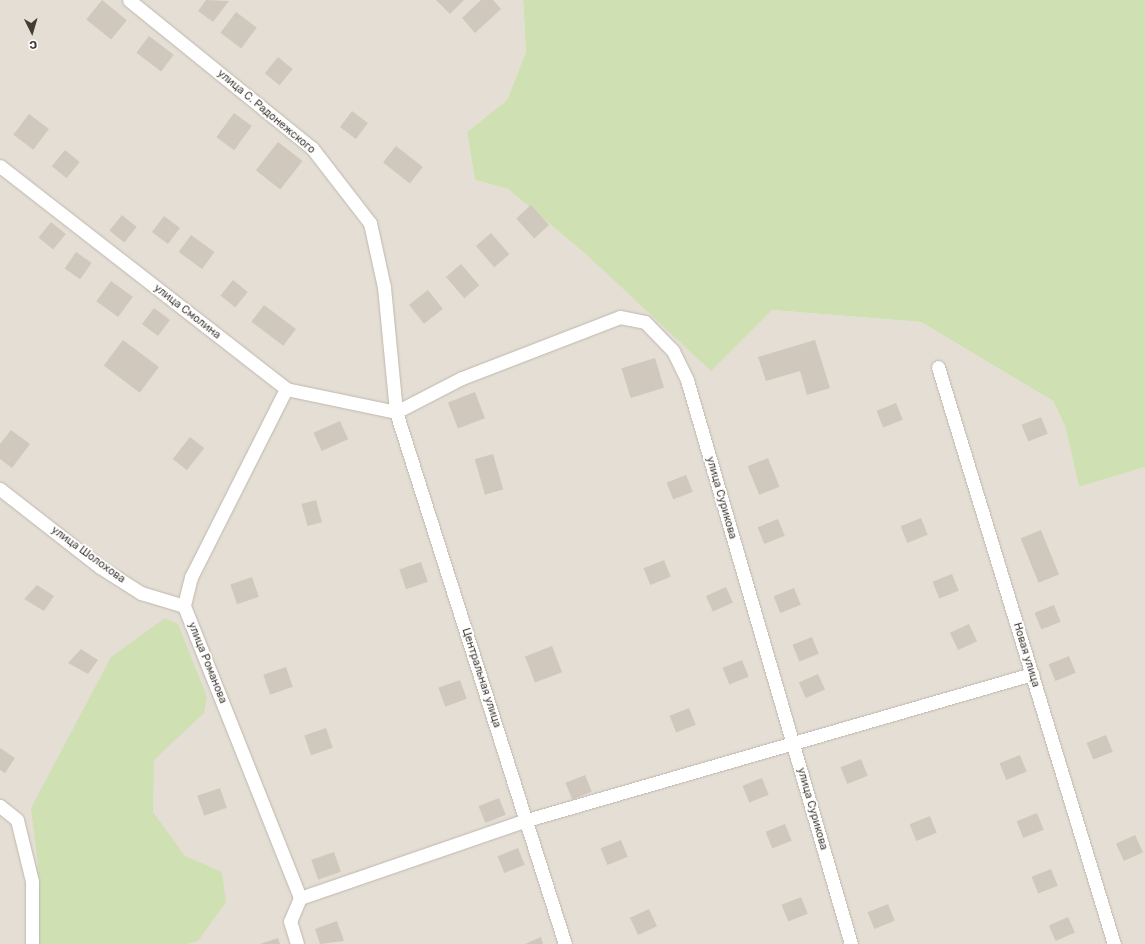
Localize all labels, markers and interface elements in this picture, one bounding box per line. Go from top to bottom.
north arrow [12,12,52,52]
text: С [29,38,38,51]
street label: улица С. Радонежского [214,67,318,157]
street label: улица Смолина [151,282,223,342]
street label: улица Сурикова [703,455,739,541]
street label: улица Шолохова [48,524,128,586]
street label: улица Романова [185,620,229,706]
street label: Новая улица [1010,621,1042,689]
street label: Центральная улица [459,626,503,730]
street label: улица Сурикова [794,766,830,852]

